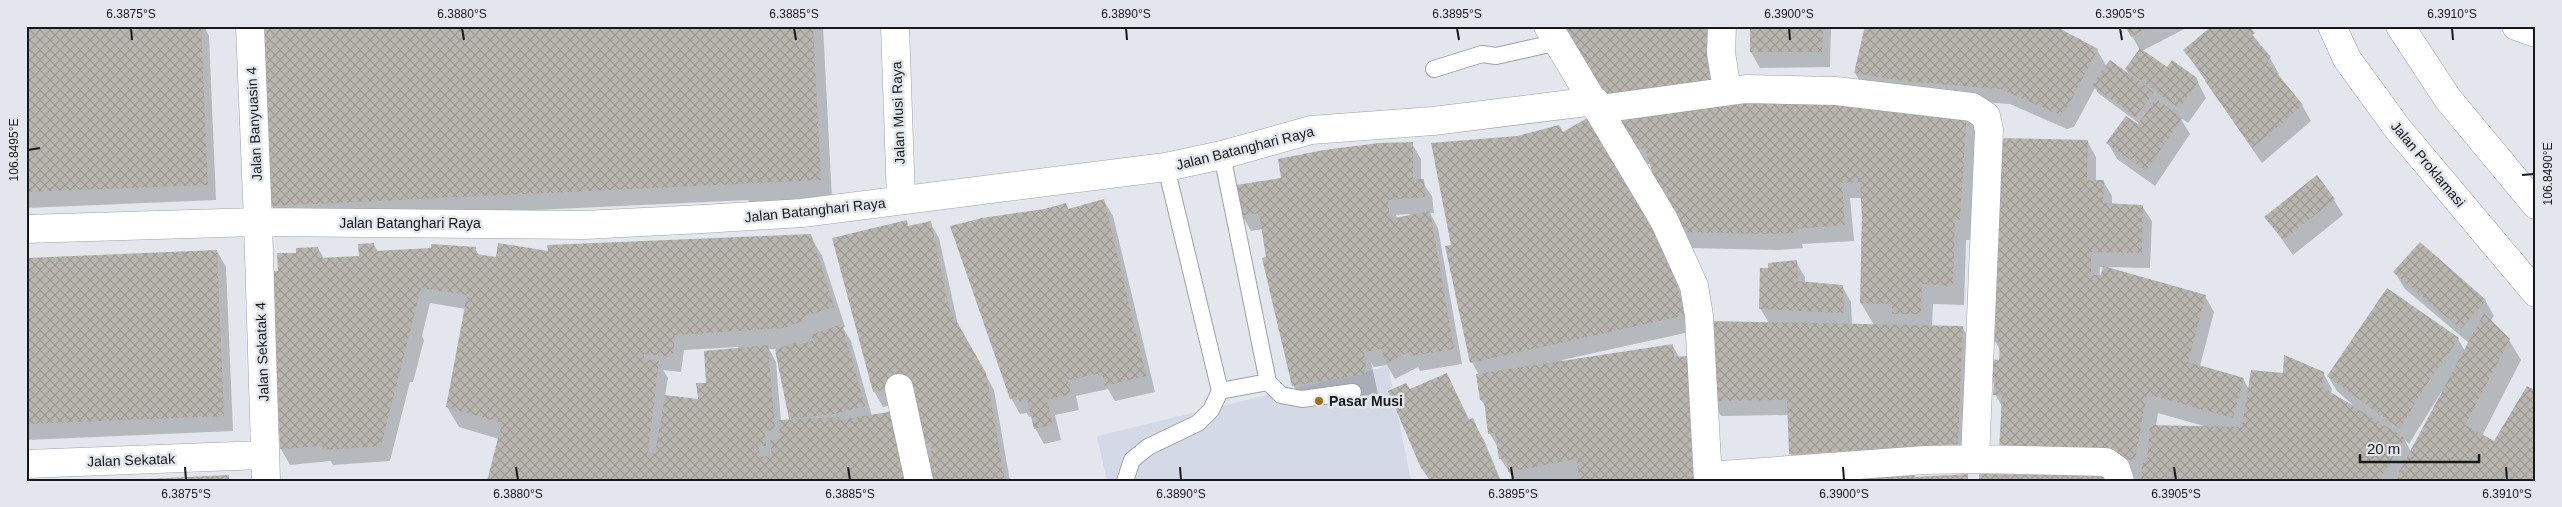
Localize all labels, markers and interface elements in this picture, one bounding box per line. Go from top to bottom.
text: 6.3875°S [106,7,156,21]
text: 6.3880°S [437,7,487,21]
text: 6.3885°S [769,7,819,21]
text: 6.3890°S [1101,7,1151,21]
text: 6.3895°S [1432,7,1482,21]
text: 6.3900°S [1764,7,1814,21]
text: 6.3905°S [2095,7,2145,21]
text: 6.3910°S [2427,7,2477,21]
street label: Jalan Musi Raya [888,61,908,165]
street label: Jalan Banyuasin 4 [243,66,265,182]
street label: Jalan Proklamasi [2388,118,2468,210]
text: 106.8495°E [7,119,21,181]
street label: Jalan Batanghari Raya [1174,123,1316,173]
text: 106.8490°E [2541,143,2555,205]
street label: Jalan Batanghari Raya [744,195,886,225]
street label: Jalan Batanghari Raya [339,215,481,231]
street label: Jalan Sekatak 4 [252,302,272,402]
place label: Pasar Musi [1329,393,1403,409]
marker: Pasar Musi [1313,395,1325,407]
scale bar [2360,432,2478,464]
text: 20 m [2367,440,2400,457]
street label: Jalan Sekatak [87,450,176,470]
text: 6.3875°S [161,487,211,501]
text: 6.3880°S [493,487,543,501]
text: 6.3885°S [825,487,875,501]
text: 6.3890°S [1156,487,1206,501]
text: 6.3895°S [1488,487,1538,501]
text: 6.3900°S [1819,487,1869,501]
text: 6.3905°S [2151,487,2201,501]
text: 6.3910°S [2482,487,2532,501]

